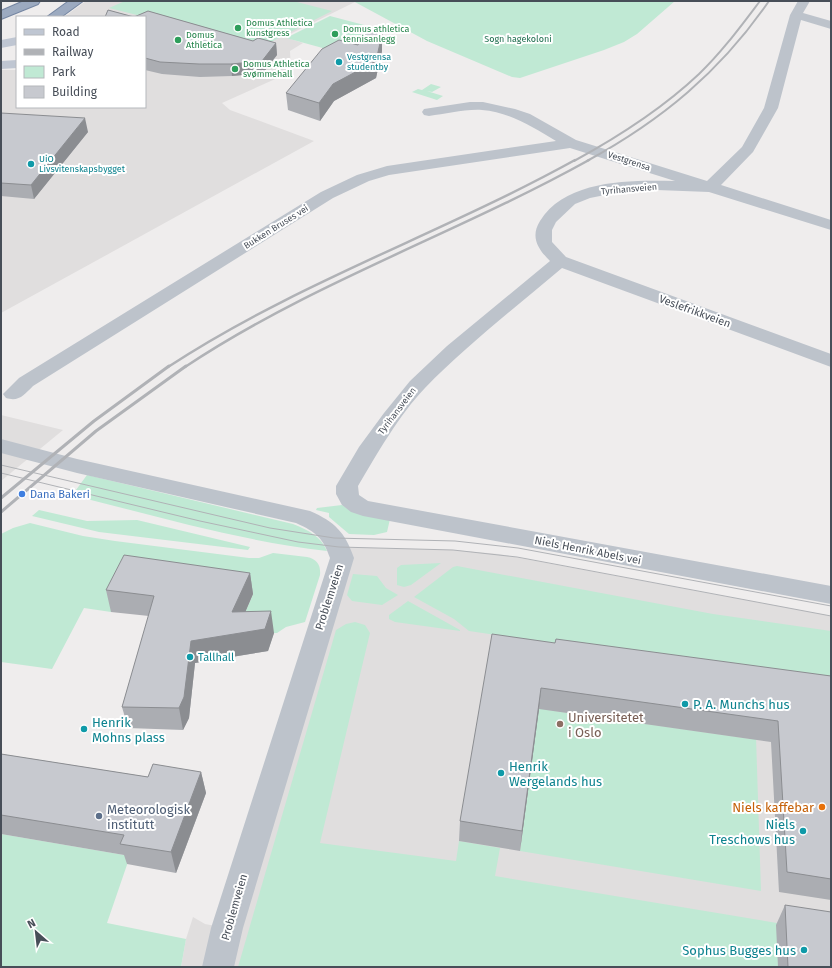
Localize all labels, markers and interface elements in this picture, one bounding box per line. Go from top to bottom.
legend [16,16,146,108]
place label: Domus Athletica kunstgress [246,18,313,38]
marker: Domus Athletica kunstgress [233,23,243,33]
place label: Domus athletica tennisanlegg [343,24,410,44]
text: Road [52,25,80,39]
marker: Domus athletica tennisanlegg [330,29,340,39]
place label: Domus Athletica [186,30,222,50]
park label: Sogn hagekoloni [484,34,552,44]
marker: Domus Athletica [173,35,183,45]
text: Railway [52,45,93,59]
place label: Vestgrensa studentby [347,52,391,72]
marker: Vestgrensa studentby [334,57,344,67]
place label: Domus Athletica svømmehall [243,59,310,79]
marker: Domus Athletica svømmehall [230,64,240,74]
text: Park [52,65,76,79]
text: Building [52,85,98,99]
street label: Vestgrensa [606,149,652,173]
place label: UiO Livsvitenskapsbygget [39,154,126,174]
marker: UiO Livsvitenskapsbygget [26,159,36,169]
street label: Tyrihansveien [601,182,657,196]
street label: Bukken Bruses vei [242,203,310,251]
street label: Veslefrikkveien [657,292,732,330]
street label: Tyrihansveien [376,386,418,436]
place label: Dana Bakeri [30,488,90,501]
marker: Dana Bakeri [17,489,27,499]
street label: Niels Henrik Abels vei [534,534,642,567]
street label: Problemveien [313,563,346,632]
place label: Tallhall [198,651,234,664]
marker: Tallhall [185,652,195,662]
place label: P. A. Munchs hus [693,697,790,712]
marker: P. A. Munchs hus [680,699,690,709]
place label: Universitetet i Oslo [568,710,644,740]
place label: Henrik Mohns plass [92,715,165,745]
marker: Universitetet i Oslo [555,719,565,729]
marker: Henrik Mohns plass [79,724,89,734]
place label: Henrik Wergelands hus [509,759,602,789]
marker: Henrik Wergelands hus [496,768,506,778]
place label: Niels kaffebar [732,800,814,815]
place label: Meteorologisk institutt [107,802,190,832]
marker: Niels kaffebar [817,802,827,812]
marker: Meteorologisk institutt [94,811,104,821]
place label: Niels Treschows hus [709,817,795,847]
marker: Niels Treschows hus [798,826,808,836]
street label: Problemveien [219,872,250,942]
north arrow [16,912,56,952]
text: N [25,916,38,931]
place label: Sophus Bugges hus [682,943,796,958]
marker: Sophus Bugges hus [799,945,809,955]

